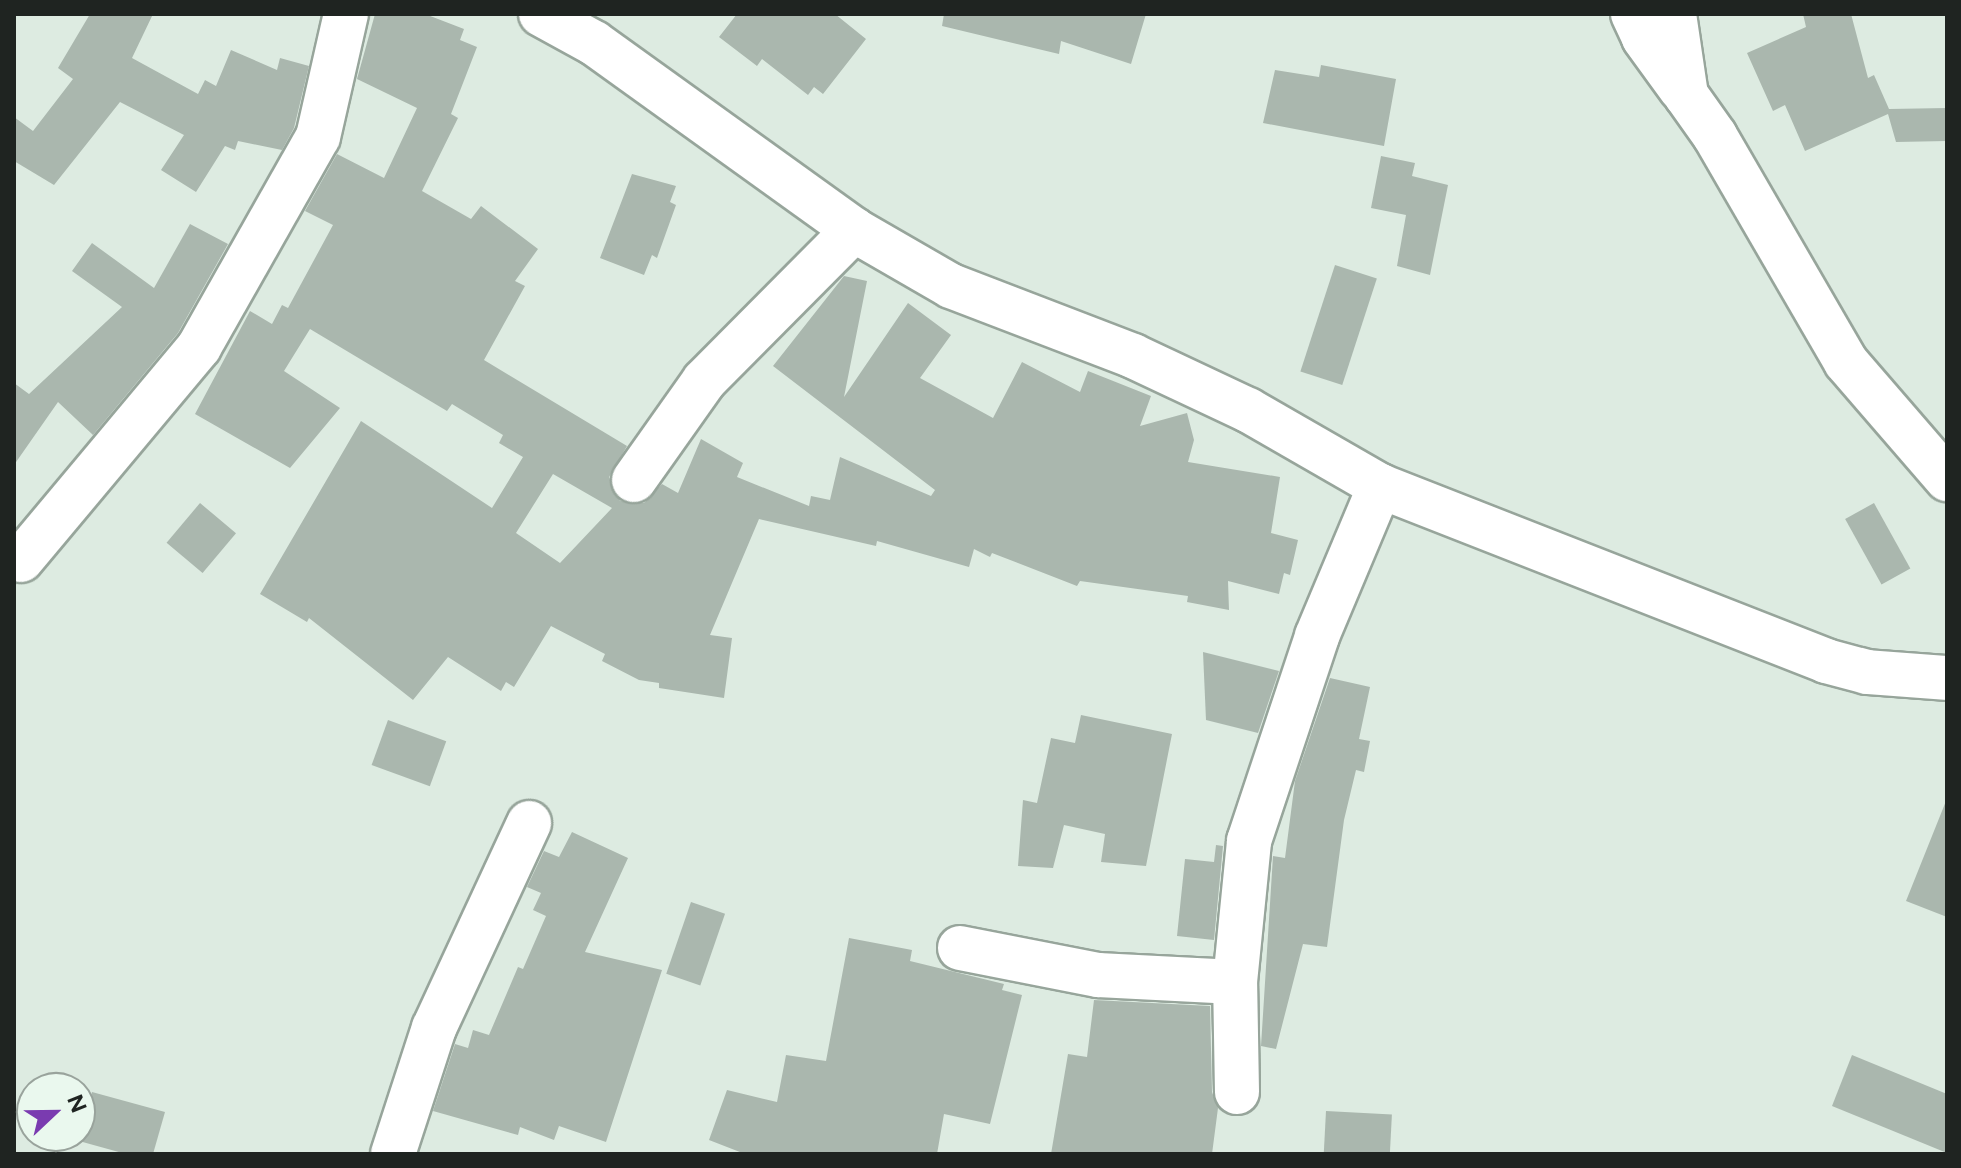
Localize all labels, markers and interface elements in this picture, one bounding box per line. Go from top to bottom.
north arrow [16,1072,96,1152]
text: N [61,1091,93,1117]

